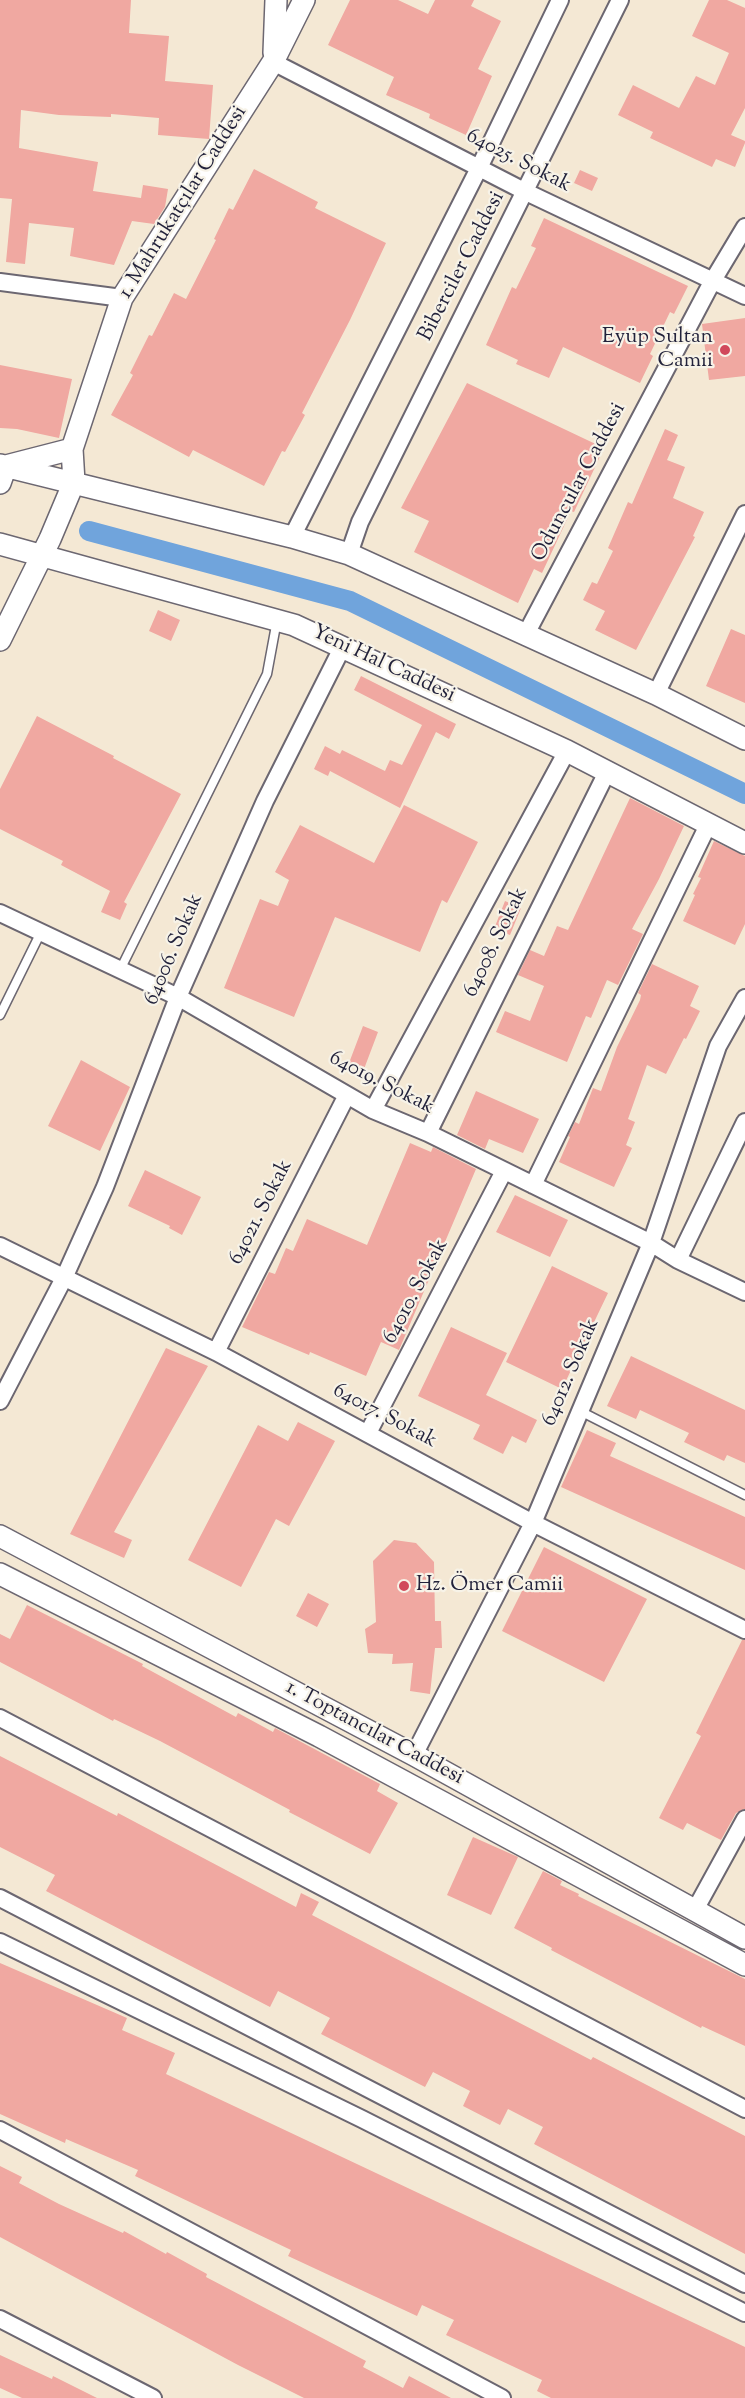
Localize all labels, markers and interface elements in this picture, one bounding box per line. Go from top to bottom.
street label: 1. Mahrukatçılar Caddesi [114,102,254,304]
street label: 64025. Sokak [461,125,575,199]
street label: Biberciler Caddesi [414,188,512,346]
place label: Eyüp Sultan Camii [602,325,713,375]
marker: Eyüp Sultan Camii [718,343,732,357]
street label: Oduncular Caddesi [527,399,633,567]
street label: Yeni Hal Caddesi [307,621,459,709]
street label: 64008. Sokak [460,884,534,1002]
street label: 64006. Sokak [140,890,210,1010]
street label: 64019. Sokak [324,1047,438,1121]
street label: 64021. Sokak [225,1156,299,1270]
street label: 64010. Sokak [379,1235,455,1349]
street label: 64012. Sokak [538,1315,606,1431]
street label: 64017. Sokak [328,1379,440,1455]
place label: Hz. Ömer Camii [416,1573,563,1599]
marker: Hz. Ömer Camii [397,1579,411,1593]
street label: 1. Toptancılar Caddesi [281,1676,467,1792]

